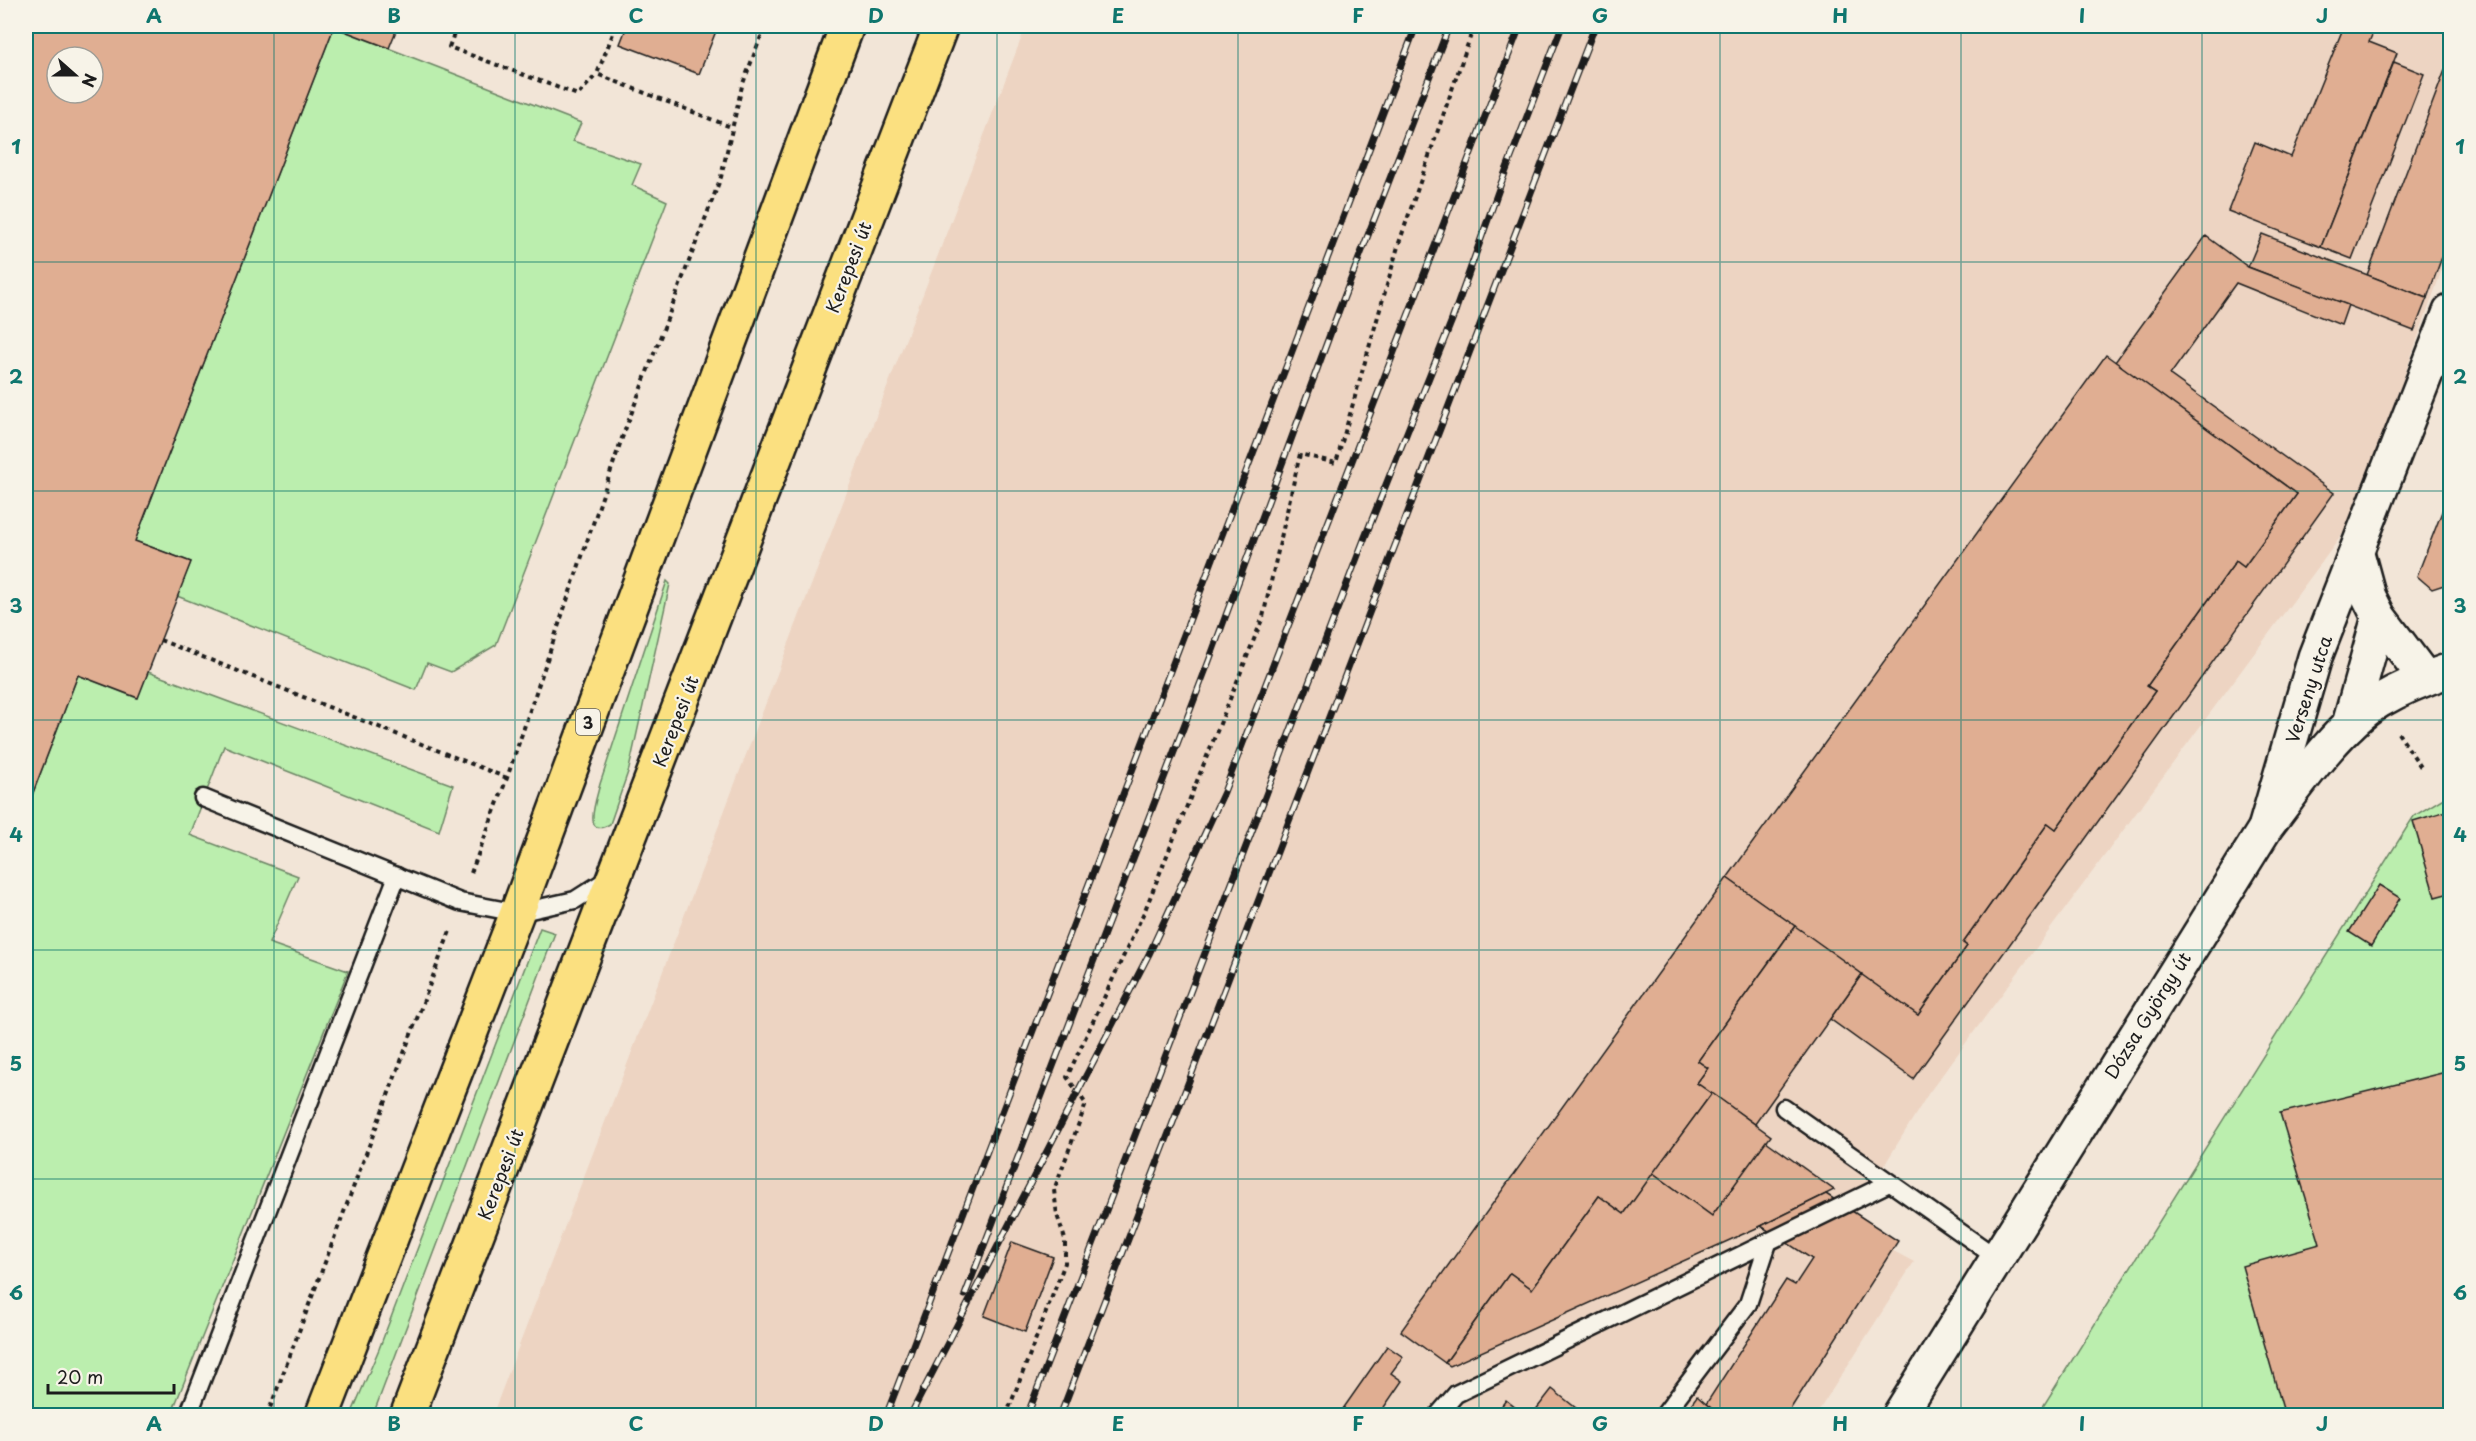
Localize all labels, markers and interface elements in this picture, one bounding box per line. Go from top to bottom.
text: A [146,0,162,30]
text: B [387,0,401,30]
text: C [628,0,644,30]
text: D [868,0,884,30]
text: E [1112,0,1124,30]
text: F [1352,0,1364,30]
text: G [1592,0,1608,30]
text: H [1832,0,1848,30]
text: I [2079,0,2085,30]
text: J [2316,0,2328,30]
north arrow [45,45,105,105]
text: N [76,71,103,91]
text: 1 [11,131,21,161]
text: 1 [2455,131,2465,161]
street label: Kerepesi út [818,217,878,317]
text: 2 [9,361,23,391]
text: 2 [2453,361,2467,391]
text: 3 [9,590,23,620]
text: 3 [2453,590,2467,620]
street label: Verseny utca [2278,631,2338,746]
street label: Kerepesi út [645,671,705,771]
road number: 3 [576,709,600,735]
text: 4 [9,819,23,849]
text: 4 [2453,819,2467,849]
street label: Dózsa György út [2097,946,2197,1084]
text: 5 [10,1048,22,1078]
text: 5 [2454,1048,2466,1078]
street label: Kerepesi út [470,1124,530,1224]
text: 6 [9,1277,23,1307]
text: 6 [2453,1277,2467,1307]
scale bar [48,1357,174,1395]
text: 20 m [57,1363,103,1390]
text: A [146,1408,162,1438]
text: B [387,1408,401,1438]
text: C [628,1408,644,1438]
text: D [868,1408,884,1438]
text: E [1112,1408,1124,1438]
text: F [1352,1408,1364,1438]
text: G [1592,1408,1608,1438]
text: H [1832,1408,1848,1438]
text: I [2079,1408,2085,1438]
text: J [2316,1408,2328,1438]

